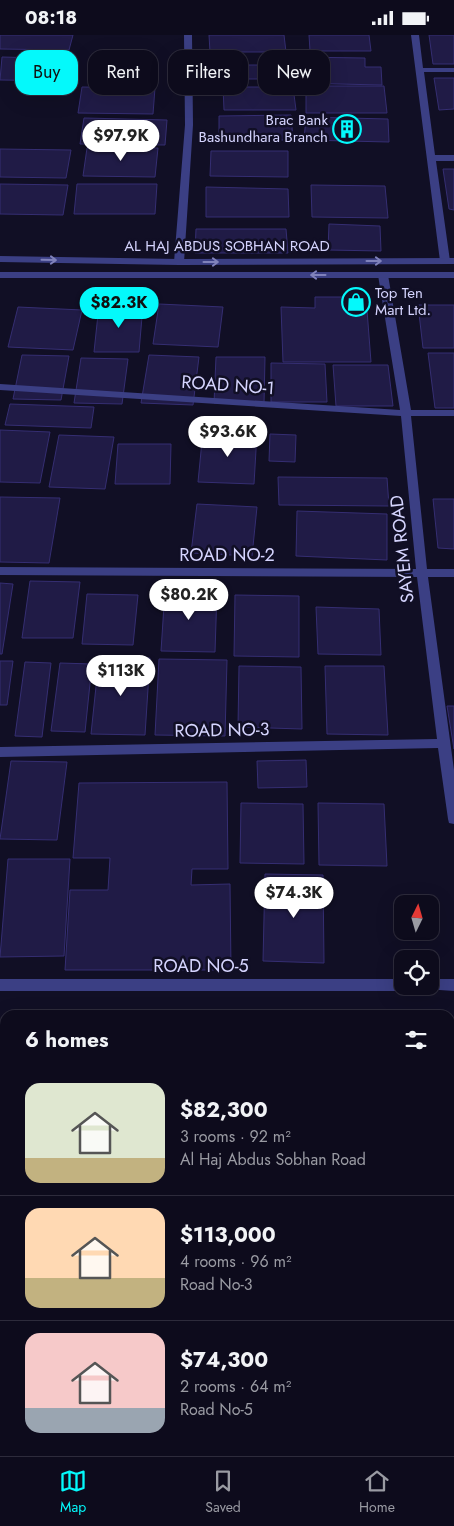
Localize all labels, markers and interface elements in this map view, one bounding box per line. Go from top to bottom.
text: 08:18 [25,4,77,31]
chip: Buy [15,50,78,95]
chip: Rent [88,50,158,95]
chip: Filters [168,50,248,95]
chip: New [258,50,330,95]
place label: Brac Bank Bashundhara Branch [199,109,328,148]
building icon: Brac Bank Bashundhara Branch [332,114,362,144]
pin: $97.9K [80,119,162,162]
text: $97.9K [93,124,149,147]
street label: AL HAJ ABDUS SOBHAN ROAD [124,235,330,257]
one-way arrow [40,255,56,265]
one-way arrow [365,256,381,266]
one-way arrow [202,257,219,267]
one-way arrow [310,270,326,280]
place label: Top Ten Mart Ltd. [375,282,431,321]
pin: $82.3K [78,287,160,329]
shop icon: Top Ten Mart Ltd. [341,287,371,317]
text: $82.3K [91,291,147,314]
street label: ROAD NO-1 [181,369,275,401]
pin: $93.6K [187,415,269,458]
text: $93.6K [199,420,257,443]
street label: SAYEM ROAD [383,494,421,604]
street label: ROAD NO-2 [179,542,275,568]
pin: $80.2K [148,579,230,621]
text: $80.2K [160,583,218,606]
pin: $113K [86,655,156,697]
text: $113K [97,659,145,682]
street label: ROAD NO-3 [174,716,270,744]
pin: $74.3K [253,877,335,919]
text: $74.3K [265,881,323,904]
north arrow [394,895,439,940]
map controls [394,895,439,995]
button: locate [394,950,439,995]
street label: ROAD NO-5 [153,953,249,979]
text: 6 homes [25,1025,109,1055]
icon: filters [402,1026,430,1054]
text: $82,300 [180,1095,268,1125]
icon: home [65,1103,125,1163]
text: 3 rooms · 92 m² [180,1125,291,1148]
text: Al Haj Abdus Sobhan Road [180,1148,366,1171]
text: $113,000 [180,1220,276,1250]
icon: home [65,1228,125,1288]
text: 4 rooms · 96 m² [180,1250,291,1273]
text: Road No-3 [180,1273,253,1296]
text: $74,300 [180,1345,268,1375]
icon: home [65,1353,125,1413]
text: 2 rooms · 64 m² [180,1375,291,1398]
text: Road No-5 [180,1398,253,1421]
tab: Map [59,1467,87,1517]
tab: Saved [205,1467,241,1517]
tab: Home [359,1467,395,1517]

